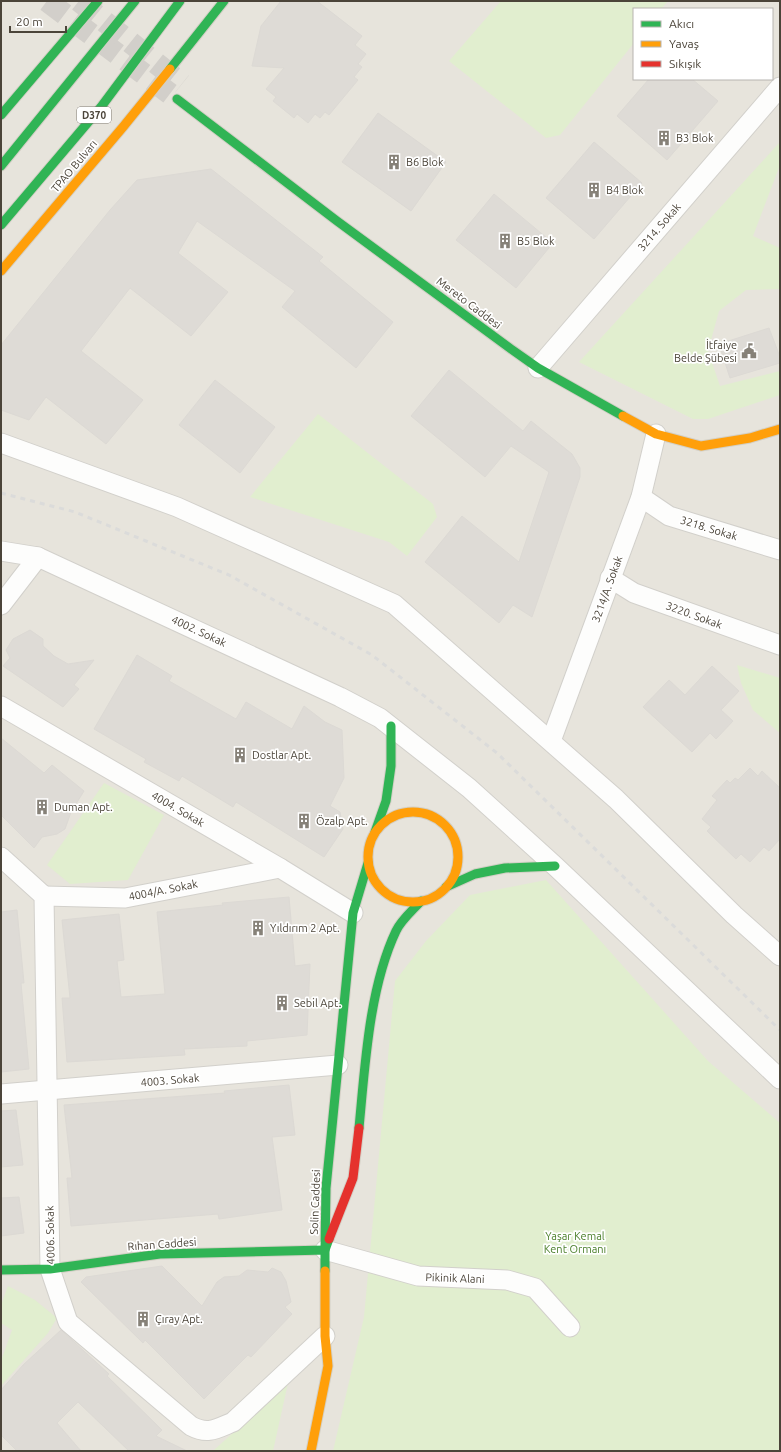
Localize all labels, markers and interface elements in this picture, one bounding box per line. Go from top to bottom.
scale bar [10,8,66,34]
legend [633,8,773,80]
text: 20 m [16,15,43,28]
text: Akıcı [669,17,694,30]
text: Yavaş [669,37,699,50]
text: Sıkışık [669,57,701,70]
road number: D370 [77,107,111,123]
building icon: B3 Blok [655,129,673,147]
place label: B3 Blok [676,132,714,144]
street label: TPAO Bulvarı [49,138,99,194]
building icon: B6 Blok [385,153,403,171]
place label: B6 Blok [406,156,444,168]
building icon: B4 Blok [585,181,603,199]
place label: B4 Blok [606,184,644,196]
street label: 3214. Sokak [635,200,683,253]
building icon: B5 Blok [496,232,514,250]
place label: B5 Blok [517,235,555,247]
street label: Mereto Caddesi [434,275,504,331]
place label: İtfaiye Belde Şübesi [674,339,737,364]
public building icon: İtfaiye Belde Şübesi [740,342,758,360]
street label: 3218. Sokak [679,514,739,542]
street label: 3214/A. Sokak [589,554,625,624]
street label: 3220. Sokak [664,599,724,631]
street label: 4002. Sokak [170,613,229,649]
building icon: Dostlar Apt. [231,746,249,764]
place label: Dostlar Apt. [252,749,311,761]
street label: 4004. Sokak [149,789,207,829]
building icon: Duman Apt. [33,798,51,816]
place label: Duman Apt. [54,801,113,813]
building icon: Özalp Apt. [295,812,313,830]
place label: Özalp Apt. [316,815,368,827]
street label: 4004/A. Sokak [127,877,199,903]
building icon: Yıldırım 2 Apt. [249,919,267,937]
place label: Yıldırım 2 Apt. [270,922,340,934]
building icon: Sebil Apt. [273,994,291,1012]
place label: Sebil Apt. [294,997,341,1009]
street label: 4003. Sokak [140,1071,200,1089]
street label: Solin Caddesi [308,1169,322,1235]
street label: 4006. Sokak [43,1205,57,1265]
park label: Yaşar Kemal Kent Ormanı [544,1230,606,1255]
street label: Rıhan Caddesi [127,1236,197,1252]
street label: Pikinik Alani [425,1271,485,1285]
building icon: Çıray Apt. [134,1310,152,1328]
place label: Çıray Apt. [155,1313,203,1325]

